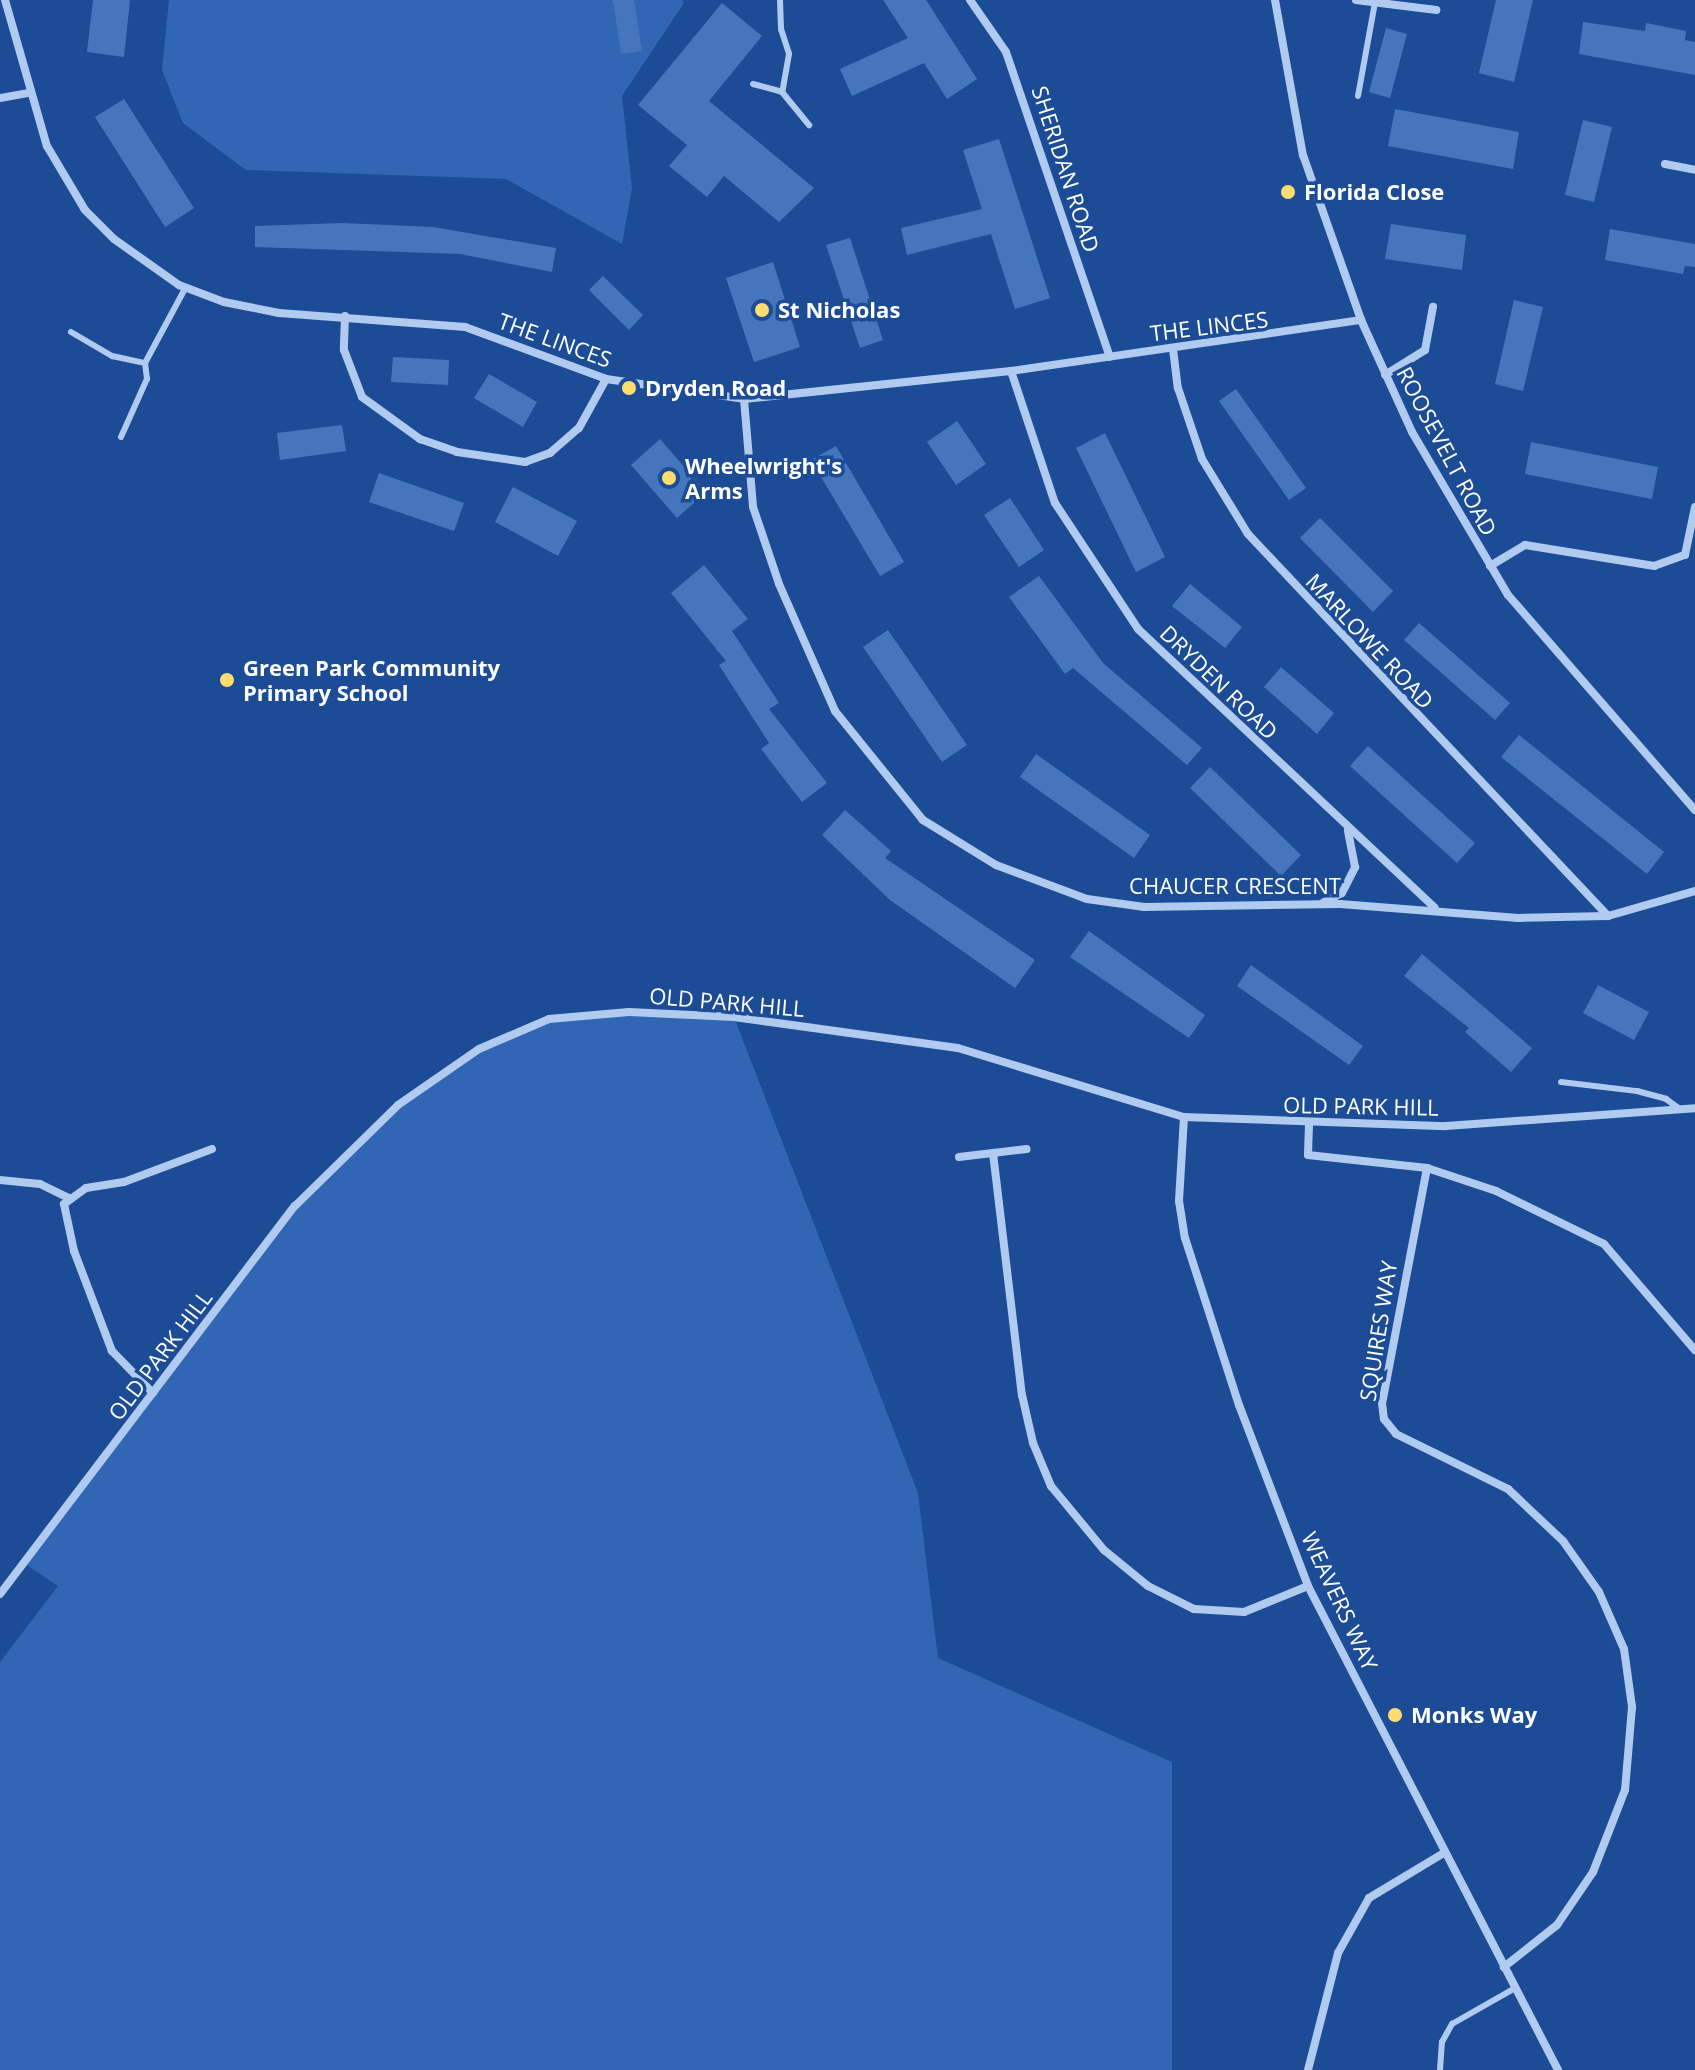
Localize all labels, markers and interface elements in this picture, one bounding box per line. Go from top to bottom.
street label: SHERIDAN ROAD [1027,83,1105,255]
place label: Florida Close [1304,179,1444,205]
marker: Florida Close [1279,183,1297,201]
place label: St Nicholas [778,297,900,323]
marker: St Nicholas [753,301,771,319]
street label: THE LINCES [1149,306,1269,346]
street label: THE LINCES [495,307,615,373]
street label: ROOSEVELT ROAD [1391,362,1503,540]
place label: Dryden Road [645,375,786,401]
marker: Dryden Road [620,379,638,397]
place label: Wheelwright's Arms [685,452,842,504]
marker: Wheelwright's Arms [660,469,678,487]
street label: MARLOWE ROAD [1301,568,1439,714]
street label: DRYDEN ROAD [1155,619,1283,745]
place label: Green Park Community Primary School [243,654,500,706]
marker: Green Park Community Primary School [218,671,236,689]
street label: CHAUCER CRESCENT [1129,873,1341,899]
street label: OLD PARK HILL [648,982,806,1022]
street label: OLD PARK HILL [1283,1091,1439,1121]
street label: SQUIRES WAY [1354,1259,1402,1403]
street label: OLD PARK HILL [103,1285,217,1425]
street label: WEAVERS WAY [1296,1528,1384,1674]
place label: Monks Way [1411,1702,1537,1728]
marker: Monks Way [1386,1706,1404,1724]

